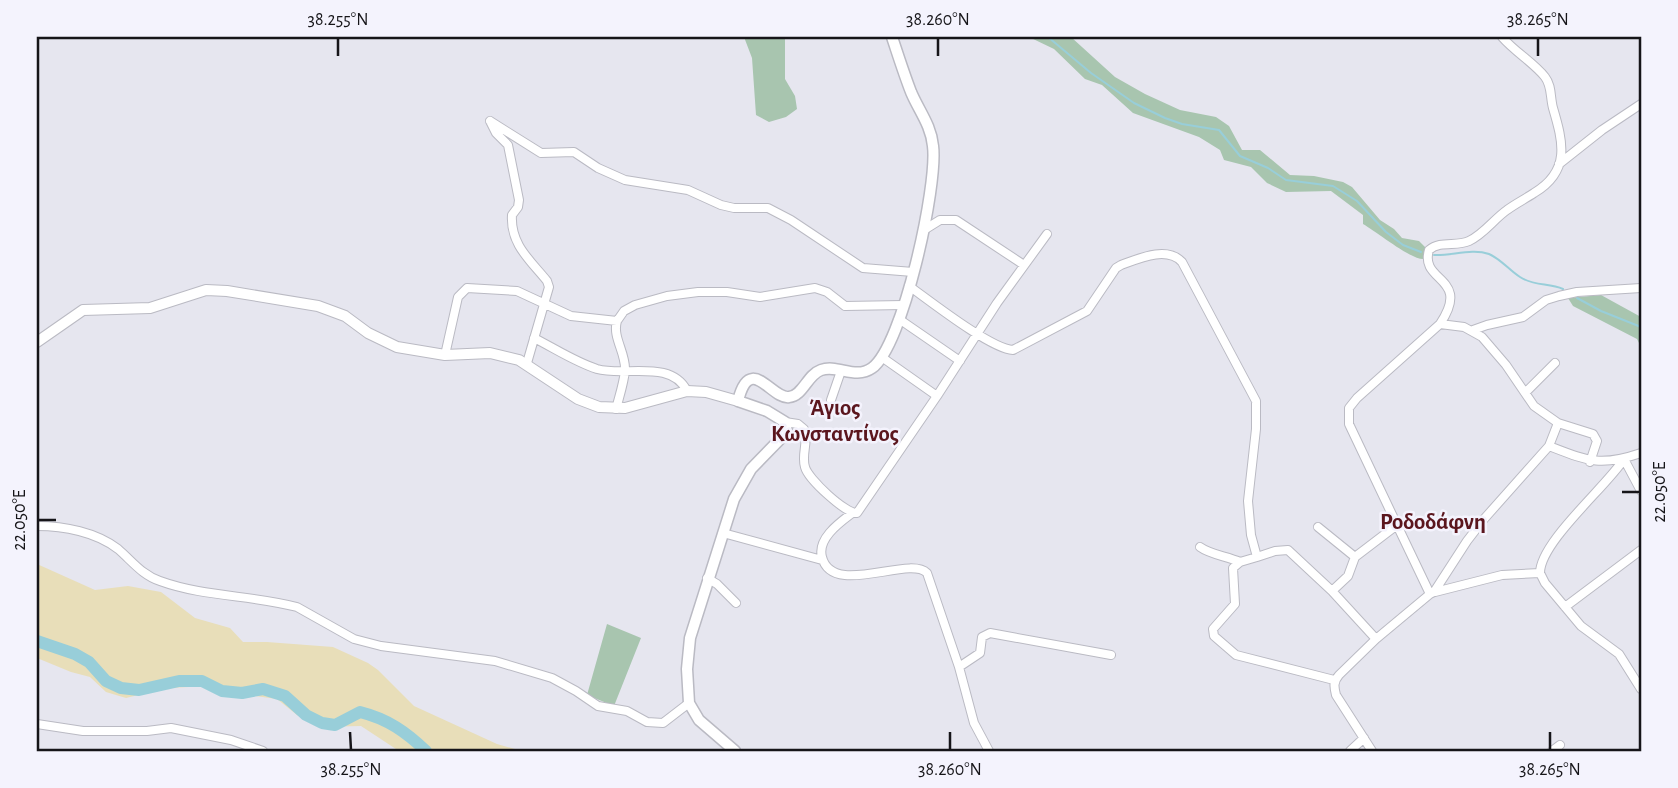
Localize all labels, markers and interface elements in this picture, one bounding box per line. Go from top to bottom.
text: 38.255°N [308,11,368,29]
text: 38.260°N [906,11,970,29]
text: 38.265°N [1507,11,1569,29]
district label: Άγιος Κωνσταντίνος [771,397,899,446]
text: 22.050°E [1651,461,1669,522]
text: 22.050°E [11,489,29,550]
district label: Ροδοδάφνη [1380,511,1486,534]
text: 38.255°N [321,761,381,779]
text: 38.260°N [918,761,982,779]
text: 38.265°N [1519,761,1581,779]

